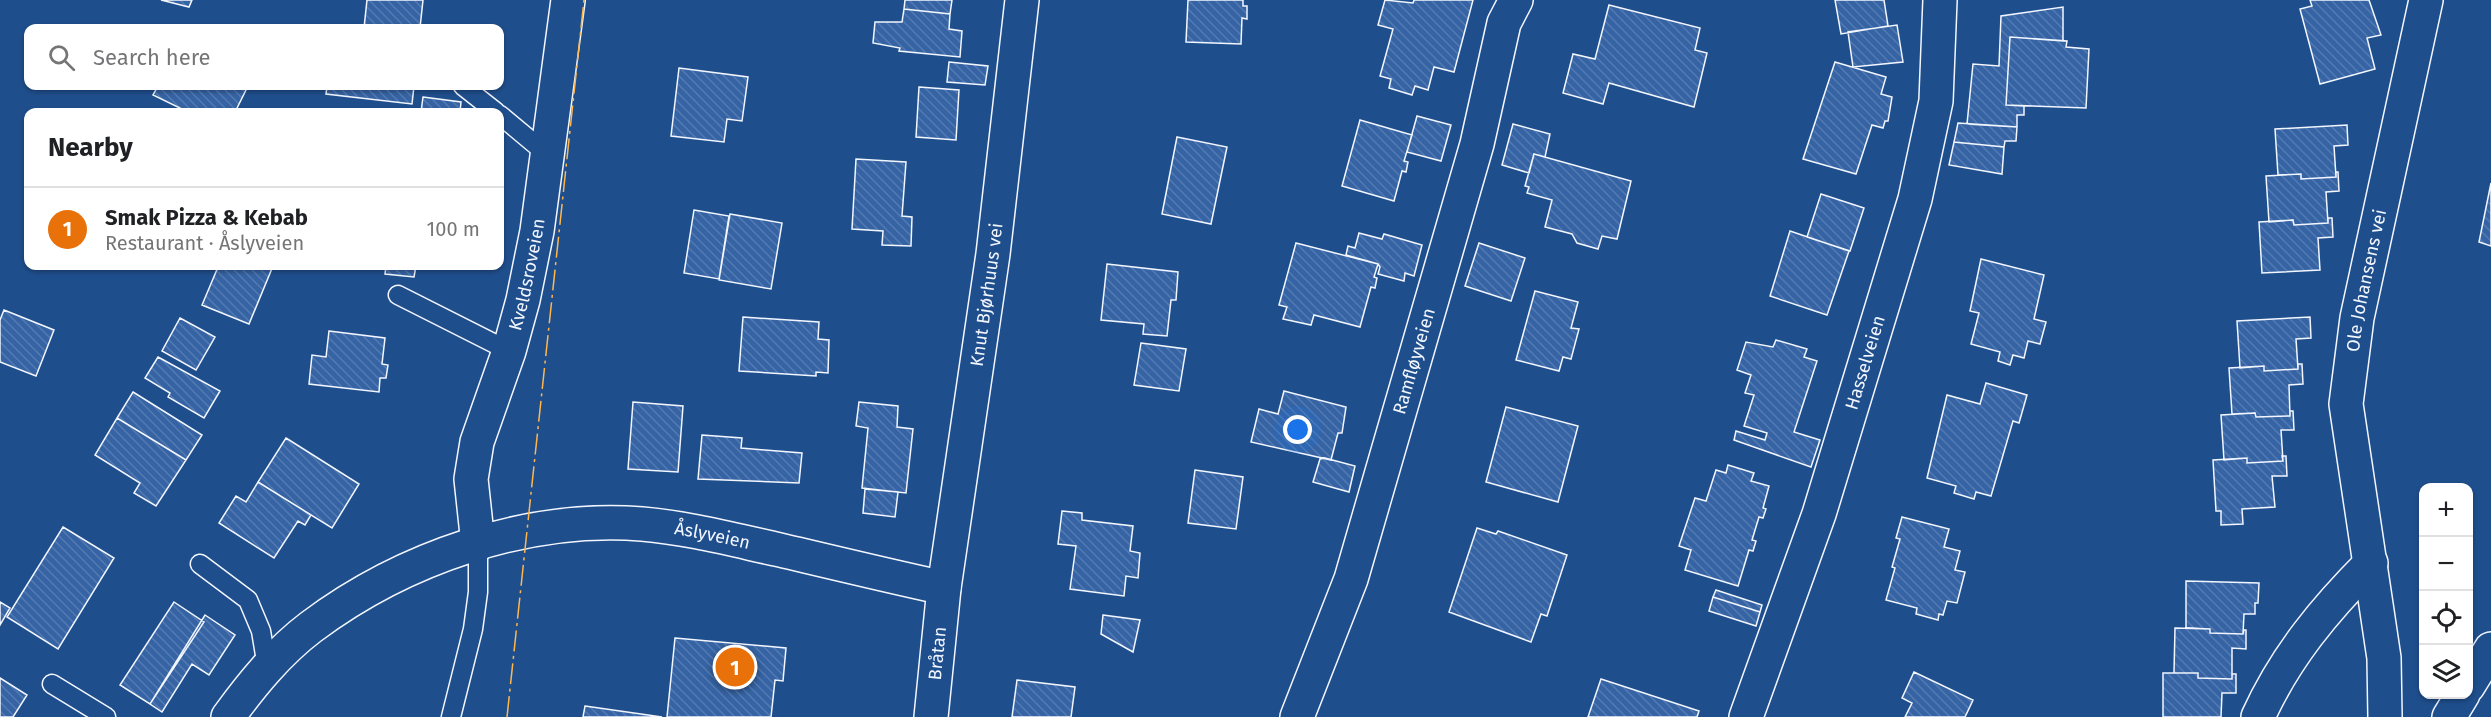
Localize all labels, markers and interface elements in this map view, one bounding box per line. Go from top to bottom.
search box [24,24,504,90]
icon: search [45,41,78,74]
text: Search here [93,44,211,71]
text: Nearby [48,132,133,163]
text: Smak Pizza & Kebab [105,204,308,231]
street label: Ole Johansens vei [2342,207,2391,353]
text: 1 [63,217,72,241]
text: 100 m [427,217,480,241]
street label: Kveldsroveien [504,217,550,333]
street label: Knut Bjørhuus vei [966,222,1007,368]
text: Restaurant · Åslyveien [105,231,304,255]
street label: Ramfløyveien [1388,305,1440,417]
street label: Hasselveien [1840,313,1890,412]
your location [1283,415,1312,444]
map controls [2419,483,2473,699]
button: + [2419,483,2473,537]
street label: Åslyveien [673,516,752,554]
button: − [2419,537,2473,591]
button: locate [2419,591,2473,645]
street label: Bråtan [924,625,951,681]
pin: 1 [716,644,754,690]
button: layers [2419,645,2473,699]

